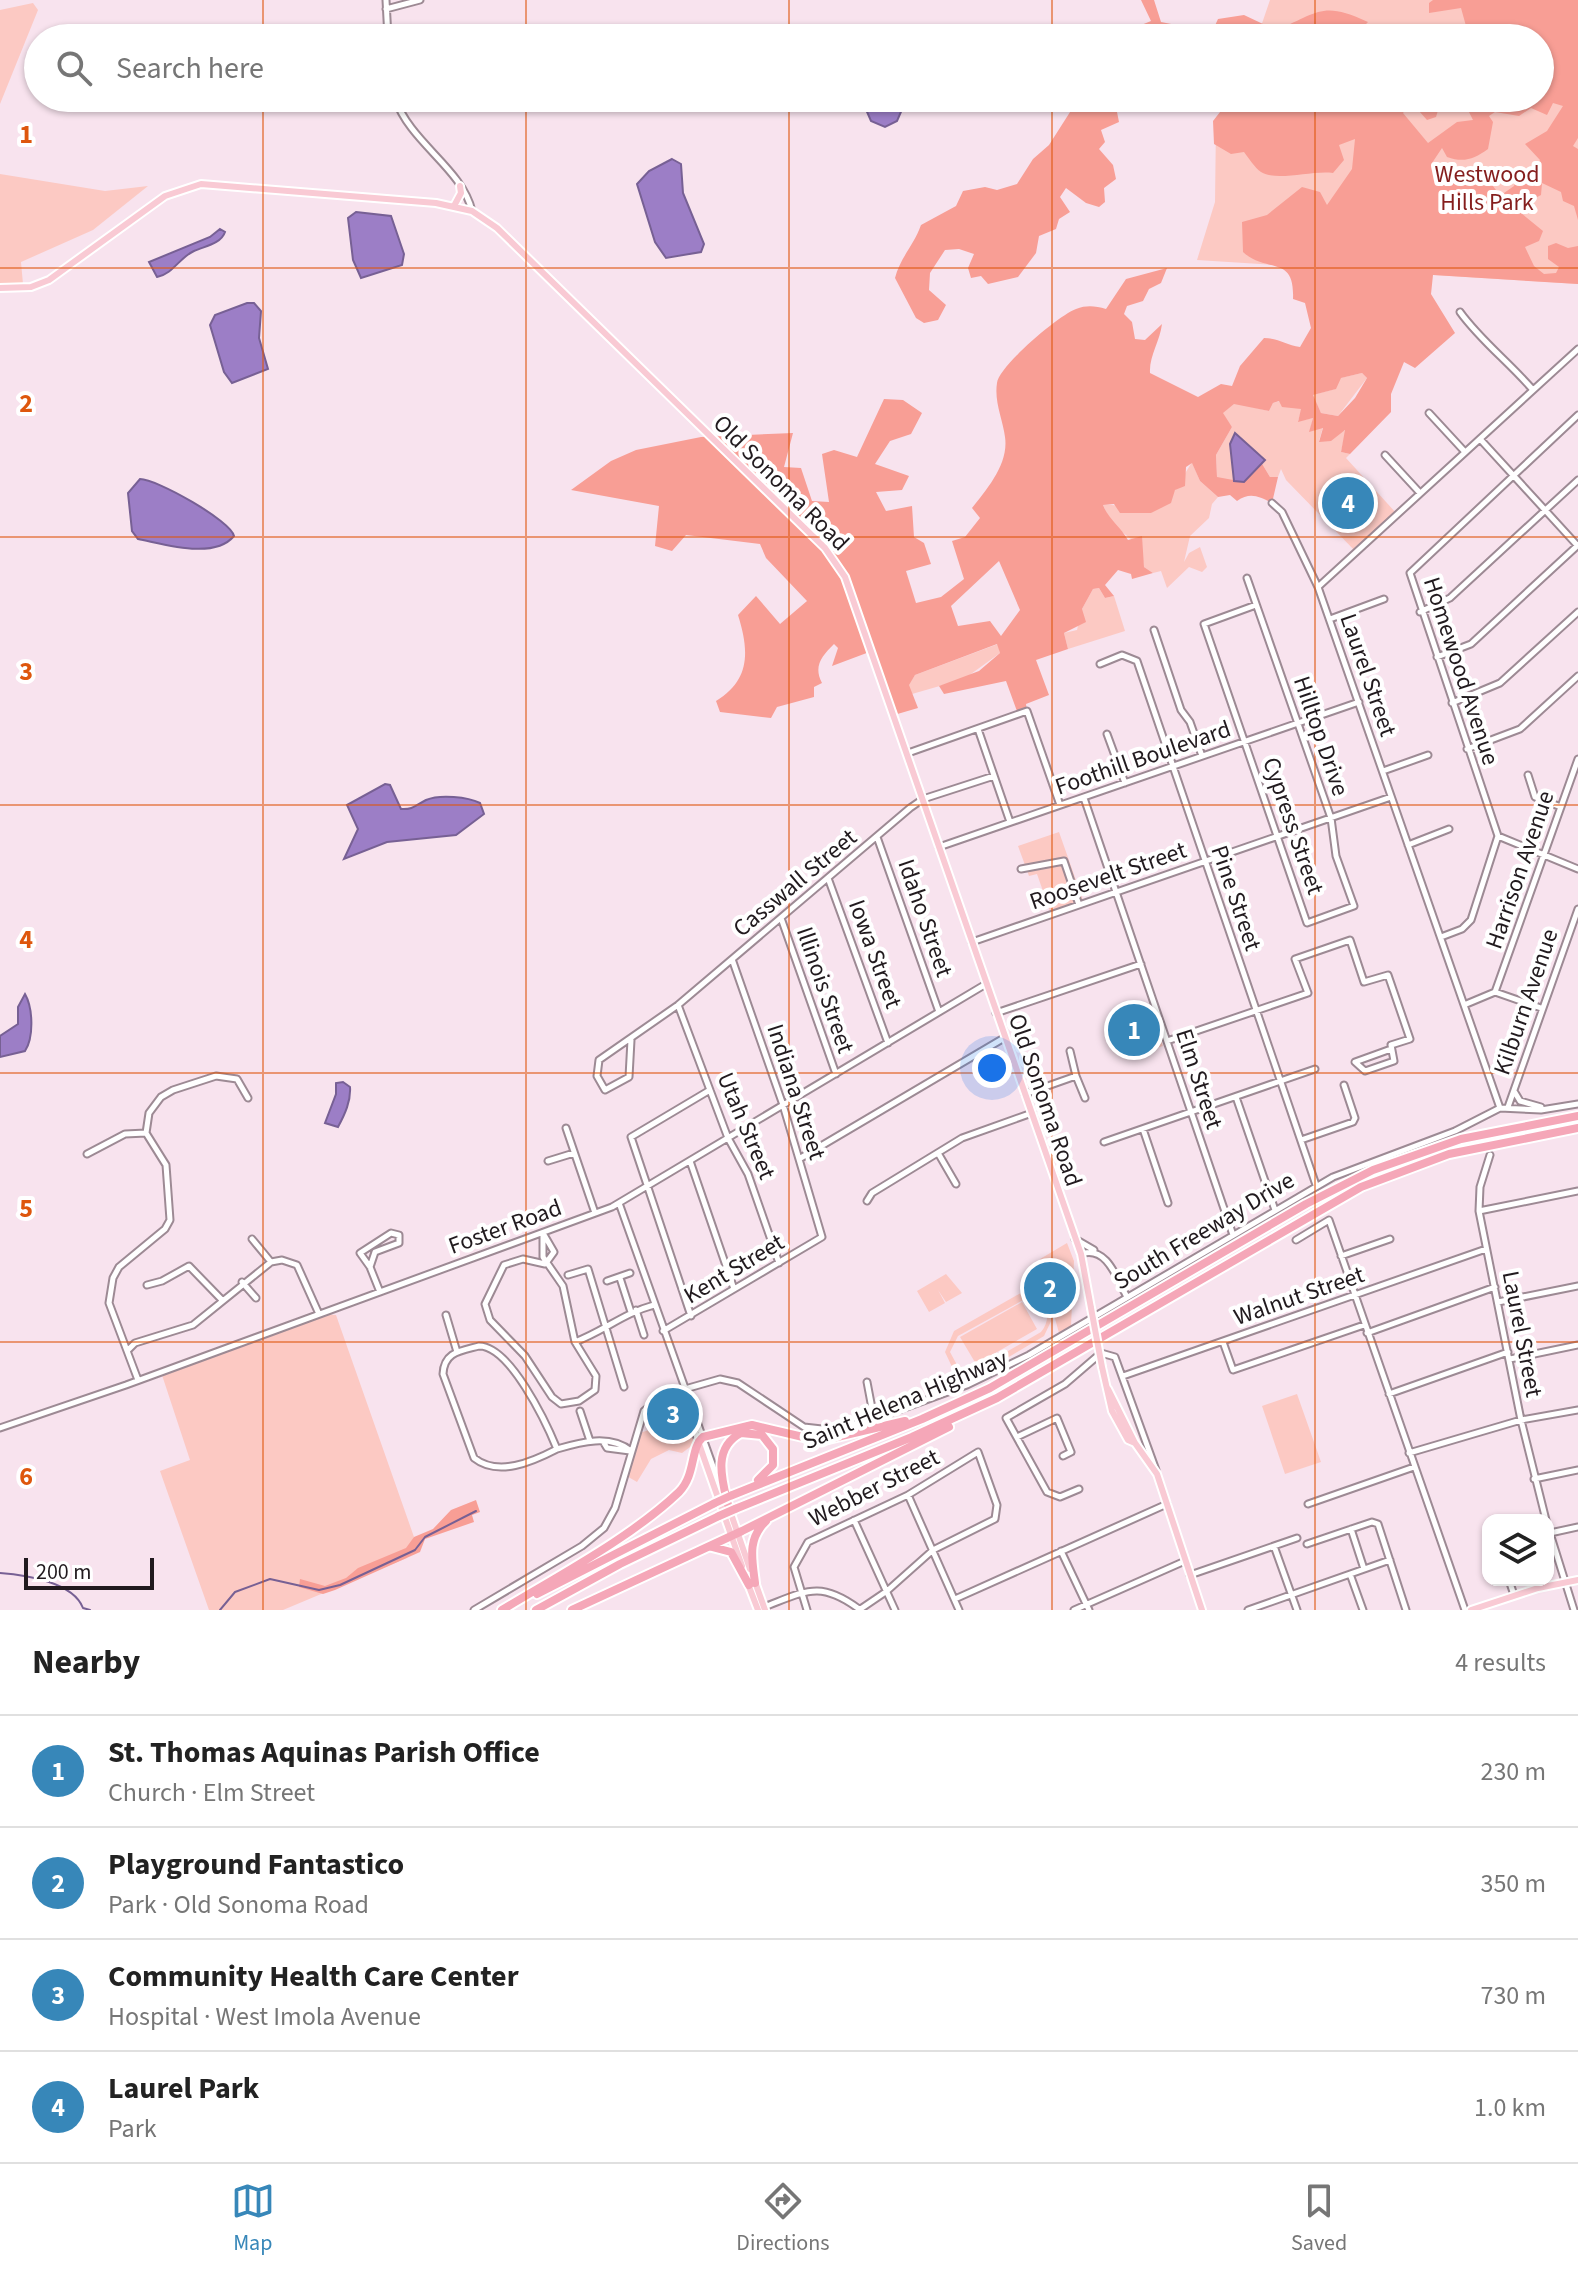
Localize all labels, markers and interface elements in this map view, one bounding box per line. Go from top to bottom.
search box [24,24,1554,112]
icon: search [52,46,96,90]
text: Search here [116,47,264,90]
text: 1 [19,116,33,153]
park label: Westwood Hills Park [1435,157,1539,220]
text: 2 [19,385,33,422]
street label: Old Sonoma Road [705,407,857,559]
pin: 4 [1322,473,1374,533]
street label: Homewood Avenue [1414,572,1508,770]
street label: Laurel Street [1331,609,1405,741]
text: 3 [19,653,33,690]
street label: Hilltop Drive [1284,671,1358,801]
street label: Foothill Boulevard [1050,712,1236,804]
street label: Cypress Street [1253,753,1333,899]
street label: Harrison Avenue [1477,786,1563,954]
street label: Casswall Street [725,821,865,945]
street label: Roosevelt Street [1025,833,1191,919]
street label: Pine Street [1202,841,1270,955]
street label: Idaho Street [888,854,962,982]
street label: Iowa Street [839,895,911,1013]
text: 4 [19,921,33,958]
street label: Illinois Street [787,922,863,1058]
street label: Kilburn Avenue [1485,924,1567,1080]
pin: 1 [1108,1000,1160,1060]
street label: Old Sonoma Road [999,1009,1091,1191]
street label: Indiana Street [758,1020,834,1164]
street label: Elm Street [1166,1024,1232,1134]
your location [972,1048,1012,1088]
street label: Utah Street [708,1067,784,1185]
street label: South Freeway Drive [1107,1163,1301,1299]
text: 5 [19,1190,33,1227]
street label: Foster Road [443,1190,567,1264]
street label: Kent Street [677,1225,791,1313]
street label: Walnut Street [1229,1257,1369,1335]
pin: 2 [1024,1258,1076,1318]
street label: Laurel Street [1493,1268,1551,1400]
street label: Saint Helena Highway [797,1341,1013,1459]
pin: 3 [647,1384,699,1444]
street label: Webber Street [803,1440,945,1536]
text: 6 [19,1458,33,1495]
map controls [1482,1514,1554,1586]
button: layers [1482,1514,1554,1586]
scale bar [24,1554,154,1590]
text: 200 m [36,1556,91,1588]
text: Nearby [32,1638,140,1687]
text: 4 results [1455,1644,1546,1681]
text: St. Thomas Aquinas Parish Office [108,1731,540,1774]
text: 1 [51,1753,65,1790]
text: 230 m [1480,1753,1546,1790]
text: Church · Elm Street [108,1774,315,1811]
text: Playground Fantastico [108,1843,404,1886]
text: 2 [51,1865,65,1902]
text: 350 m [1480,1865,1546,1902]
text: Park · Old Sonoma Road [108,1886,369,1923]
text: Community Health Care Center [108,1955,519,1998]
text: 3 [51,1977,65,2014]
text: 730 m [1480,1977,1546,2014]
text: Hospital · West Imola Avenue [108,1998,421,2035]
text: Laurel Park [108,2067,259,2110]
text: 4 [51,2089,65,2126]
text: 1.0 km [1474,2089,1546,2126]
text: Park [108,2110,157,2147]
tab: Map [231,2179,275,2259]
tab: Directions [736,2179,829,2259]
tab: Saved [1291,2179,1347,2259]

